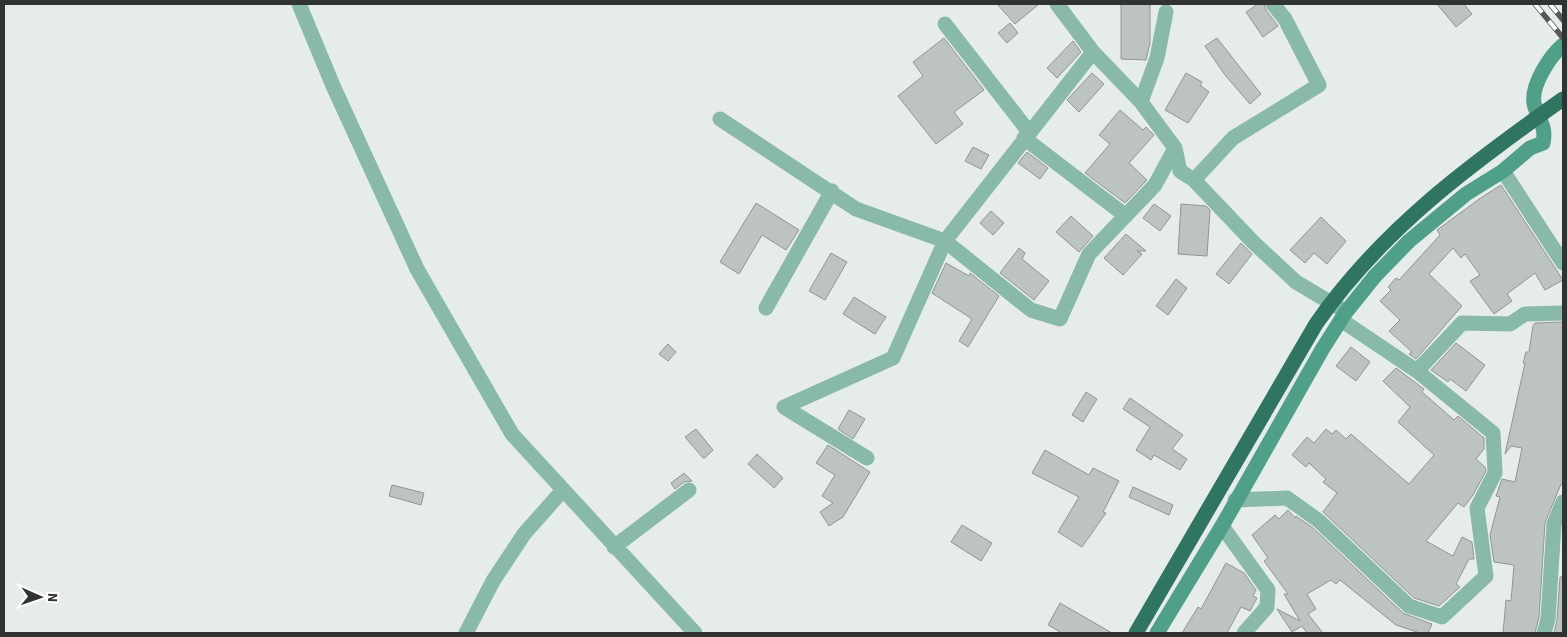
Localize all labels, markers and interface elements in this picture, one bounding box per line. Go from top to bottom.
north arrow [15,572,65,622]
text: N [42,592,62,602]

